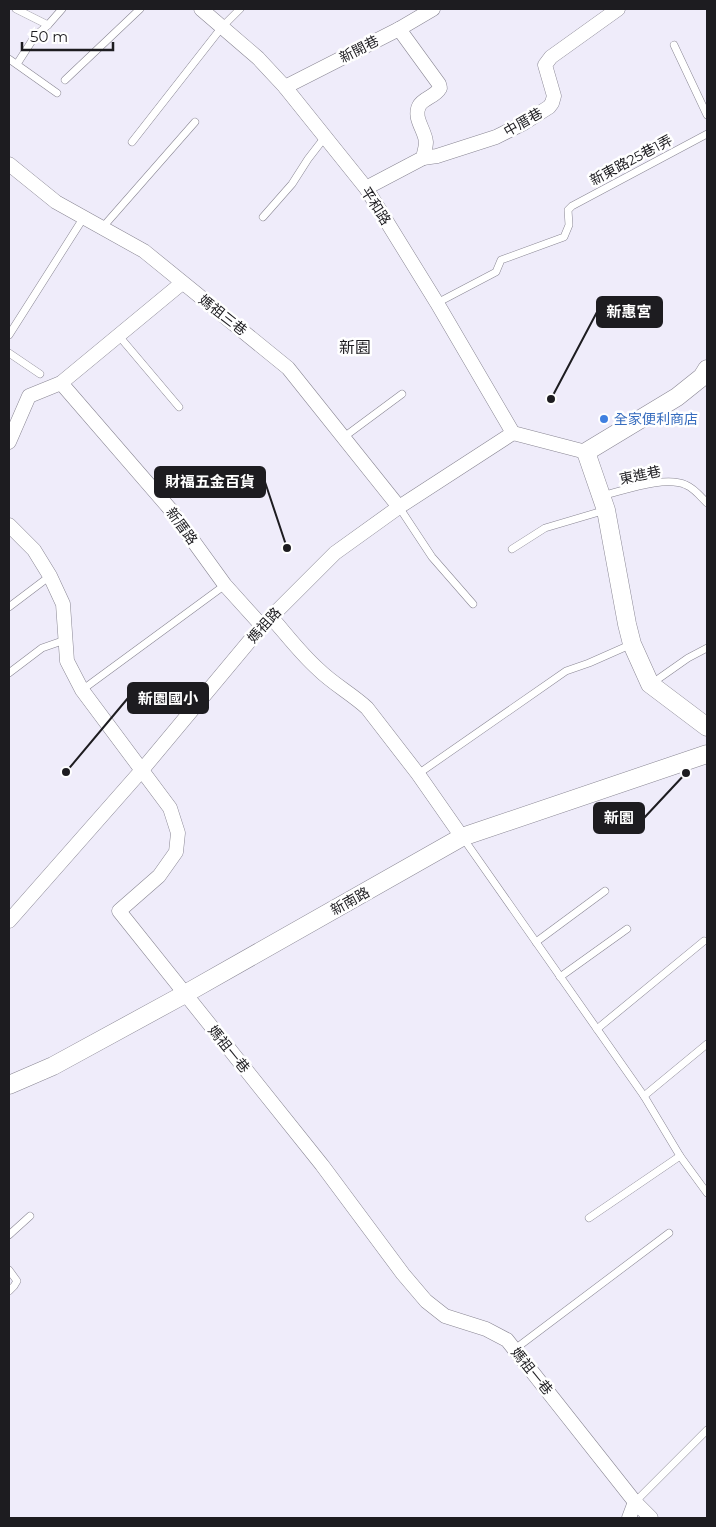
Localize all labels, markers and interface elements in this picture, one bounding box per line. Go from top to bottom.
scale bar [22,20,114,52]
text: 50 m [30,27,68,46]
street label: 新開巷 [336,31,382,67]
street label: 中厝巷 [500,104,546,140]
street label: 新東路25巷1弄 [587,131,675,189]
street label: 平和路 [357,183,395,229]
street label: 媽祖三巷 [195,291,251,339]
callout: 新惠宮 [597,297,662,327]
text: 新惠宮 [606,302,652,321]
district label: 新園 [339,338,371,357]
place label: 全家便利商店 [614,410,698,428]
marker: 全家便利商店 [598,413,610,425]
street label: 東進巷 [618,462,662,488]
callout: 財福五金百貨 [155,467,265,497]
text: 財福五金百貨 [165,472,255,491]
street label: 新厝路 [162,504,202,548]
street label: 媽祖路 [243,603,285,647]
callout: 新園國小 [128,683,208,713]
text: 新園國小 [138,689,199,708]
callout: 新園 [594,803,644,833]
text: 新園 [604,808,634,827]
street label: 新南路 [327,883,373,919]
street label: 媽祖一巷 [204,1022,254,1076]
street label: 媽祖一巷 [507,1344,557,1398]

